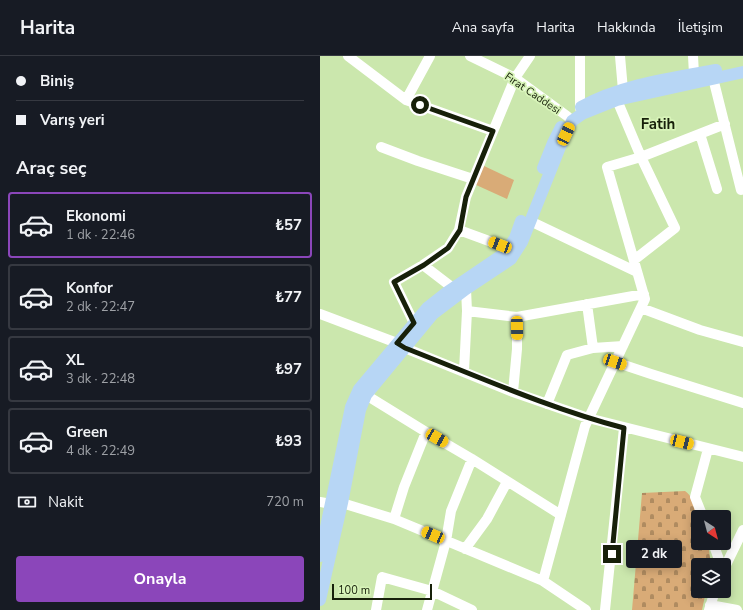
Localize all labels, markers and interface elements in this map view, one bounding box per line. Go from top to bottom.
text: Harita [20,15,75,41]
text: Ana sayfa [452,18,514,37]
text: Harita [536,18,575,37]
text: Hakkında [597,18,656,37]
text: İletişim [678,18,723,37]
street label: Fırat Caddesi [502,69,564,118]
text: Biniş [40,71,74,91]
route start [411,96,429,114]
text: Varış yeri [40,110,105,130]
district label: Fatih [641,114,675,134]
car [555,121,577,147]
text: Araç seç [16,156,87,180]
text: Ekonomi [66,206,126,226]
icon: car [18,207,54,243]
text: ₺57 [275,215,302,235]
text: 1 dk · 22:46 [66,226,135,244]
car [487,235,513,255]
text: Konfor [66,278,113,298]
icon: car [18,279,54,315]
text: ₺77 [275,287,302,307]
text: 2 dk · 22:47 [66,298,135,316]
car [511,316,523,340]
text: XL [66,350,85,370]
icon: car [18,351,54,387]
car [602,352,628,372]
text: ₺97 [275,359,302,379]
text: 3 dk · 22:48 [66,370,135,388]
text: Green [66,422,108,442]
icon: car [18,423,54,459]
car [424,427,450,449]
text: ₺93 [275,431,302,451]
car [669,433,695,451]
text: 4 dk · 22:49 [66,442,135,460]
icon: cash [16,491,38,513]
text: Nakit [48,492,83,512]
text: 720 m [266,493,304,511]
north arrow [691,510,731,550]
map controls [691,510,731,598]
car [420,525,446,545]
callout: 2 dk [626,540,682,568]
route end [603,545,621,563]
text: 2 dk [641,545,667,563]
button: Onayla [16,556,304,602]
button: layers [691,558,731,598]
scale bar [332,582,432,601]
text: 100 m [338,583,370,598]

